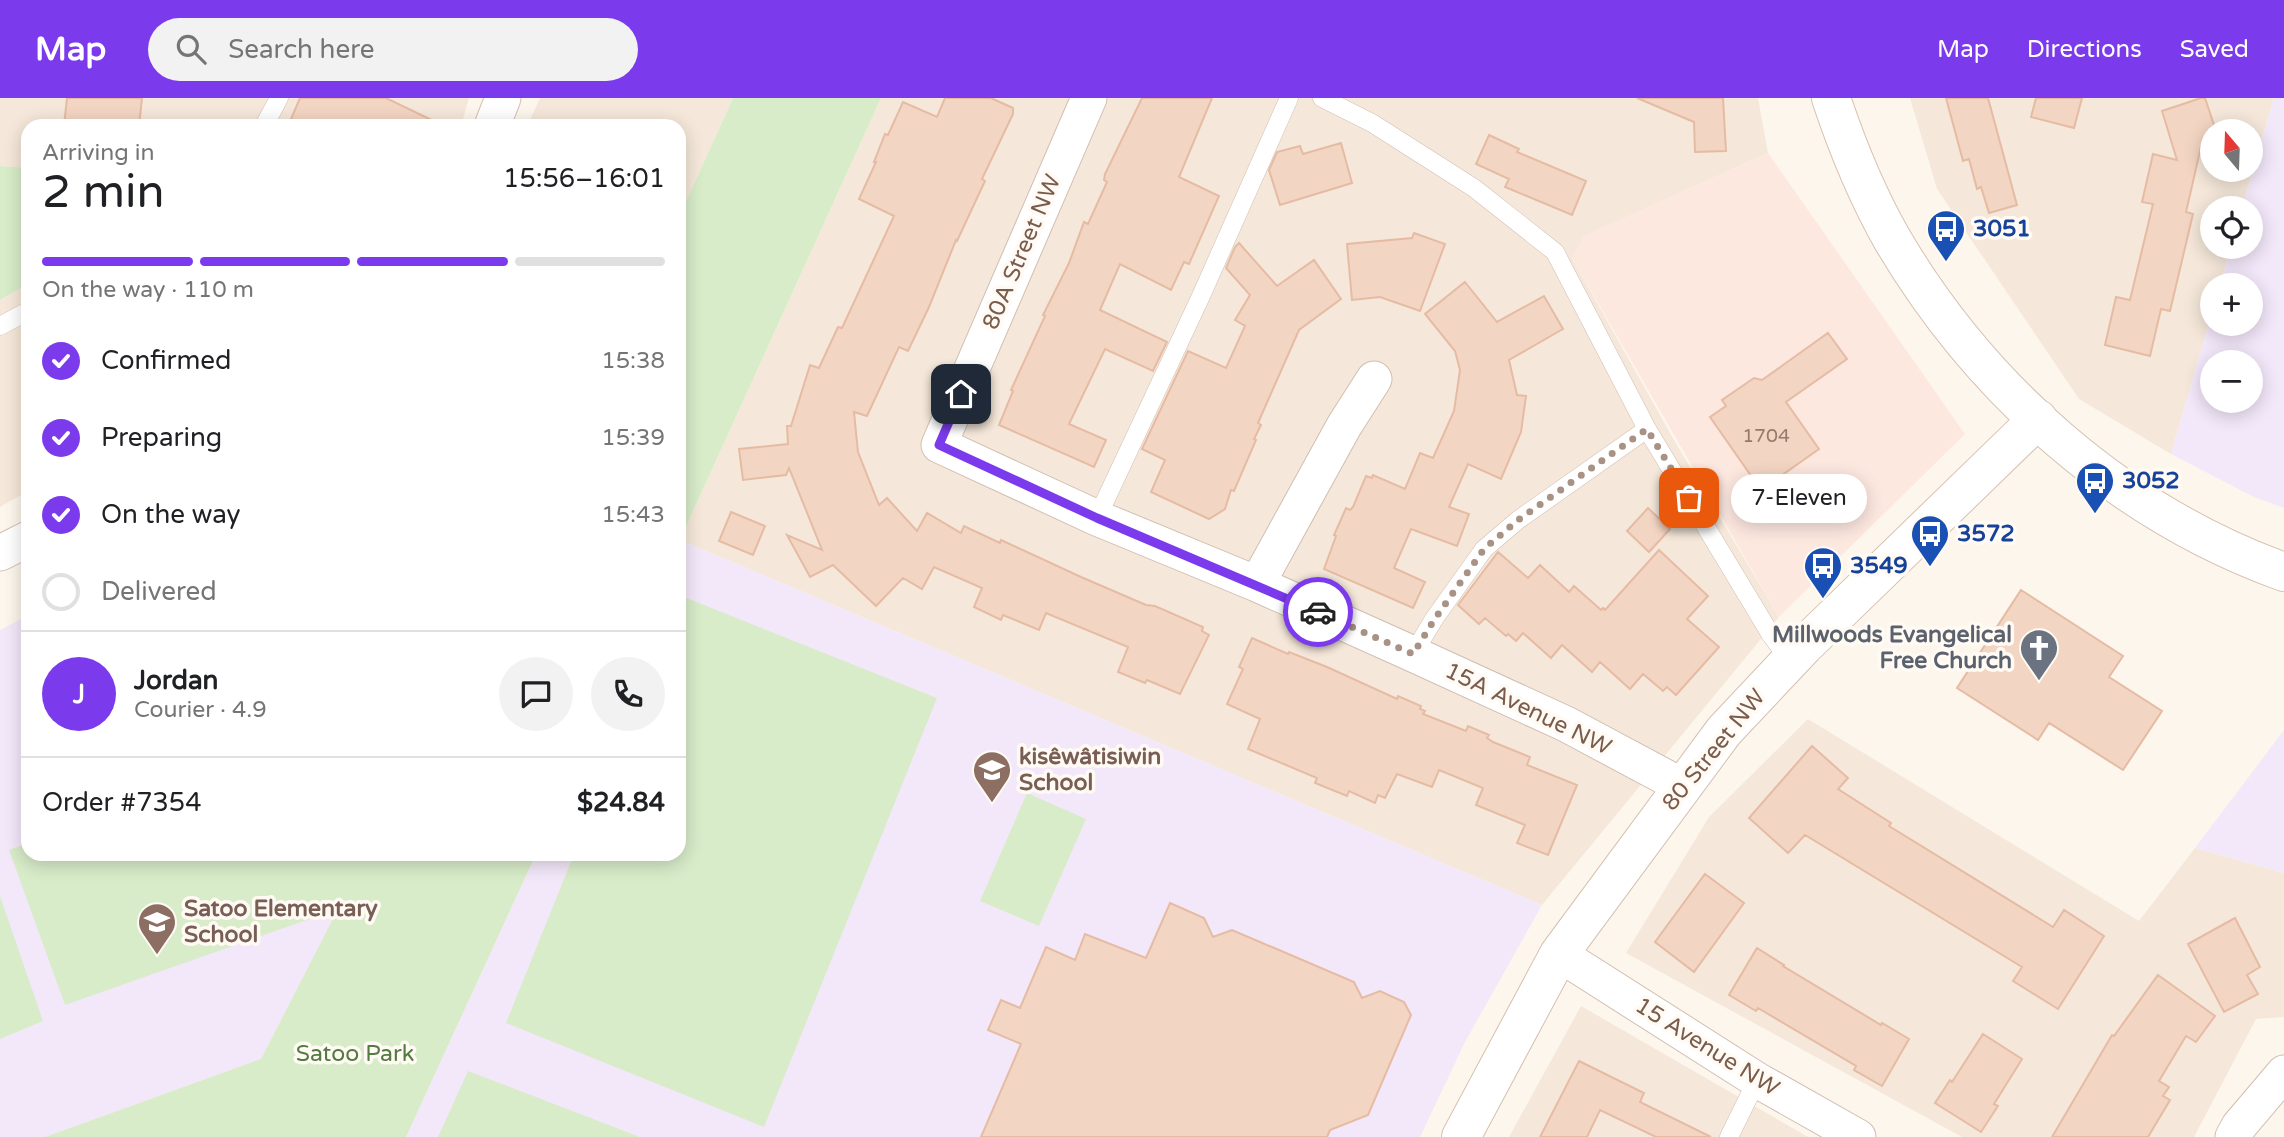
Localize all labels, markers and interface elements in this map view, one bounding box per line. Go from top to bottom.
search box [148,18,638,81]
text: Map [35,30,106,69]
icon: search [172,30,210,68]
text: Search here [228,34,374,65]
text: Map [1937,35,1989,64]
text: Directions [2027,35,2142,64]
text: Saved [2180,35,2249,64]
north arrow [2200,119,2263,182]
map controls [2200,119,2263,413]
text: Arriving in [42,139,155,167]
text: 15:56–16:01 [503,163,665,194]
text: 2 min [42,165,165,220]
street label: 80A Street NW [977,170,1067,334]
button: locate [2200,196,2263,259]
bus stop icon: 3051 [1925,208,1967,263]
place label: 3051 [1973,215,2031,243]
button: + [2200,273,2263,336]
text: On the way · 110 m [42,276,254,304]
icon: check [42,342,80,380]
text: Confirmed [101,345,231,376]
text: 15:38 [601,347,665,375]
button: − [2200,350,2263,413]
pin [931,364,991,424]
icon: home [942,375,980,413]
icon: check [42,419,80,457]
text: Preparing [101,422,222,453]
text: 15:39 [601,424,665,452]
house number: 1704 [1742,425,1790,447]
bus stop icon: 3052 [2074,460,2116,515]
place label: 3052 [2122,467,2180,495]
pin [1659,468,1719,528]
callout: 7-Eleven [1731,474,1868,522]
icon: bag [1670,479,1708,517]
text: 7-Eleven [1751,484,1847,512]
icon: check [42,496,80,534]
text: On the way [101,499,241,530]
text: 15:43 [601,501,665,529]
bus stop icon: 3572 [1909,513,1951,568]
place label: 3572 [1957,520,2015,548]
bus stop icon: 3549 [1802,545,1844,600]
place label: 3549 [1850,552,1908,580]
text: Delivered [101,576,217,607]
courier [1283,577,1353,647]
icon: car [1299,593,1337,631]
place label: Millwoods Evangelical Free Church [1772,621,2012,675]
church icon: Millwoods Evangelical Free Church [2018,627,2060,682]
button: chat [499,657,573,731]
button: phone [591,657,665,731]
street label: 15A Avenue NW [1440,657,1616,761]
text: Jordan [134,665,218,696]
text: J [73,679,85,710]
street label: 80 Street NW [1656,684,1772,816]
text: Courier · 4.9 [134,696,267,724]
place label: kisêwâtisiwin School [1019,743,1161,797]
school or university icon: kisêwâtisiwin School [971,749,1013,804]
text: Order #7354 [42,787,202,818]
text: $24.84 [577,787,665,818]
place label: Satoo Elementary School [184,895,378,949]
school or university icon: Satoo Elementary School [136,901,178,956]
street label: 15 Avenue NW [1630,991,1784,1103]
park label: Satoo Park [296,1040,414,1068]

